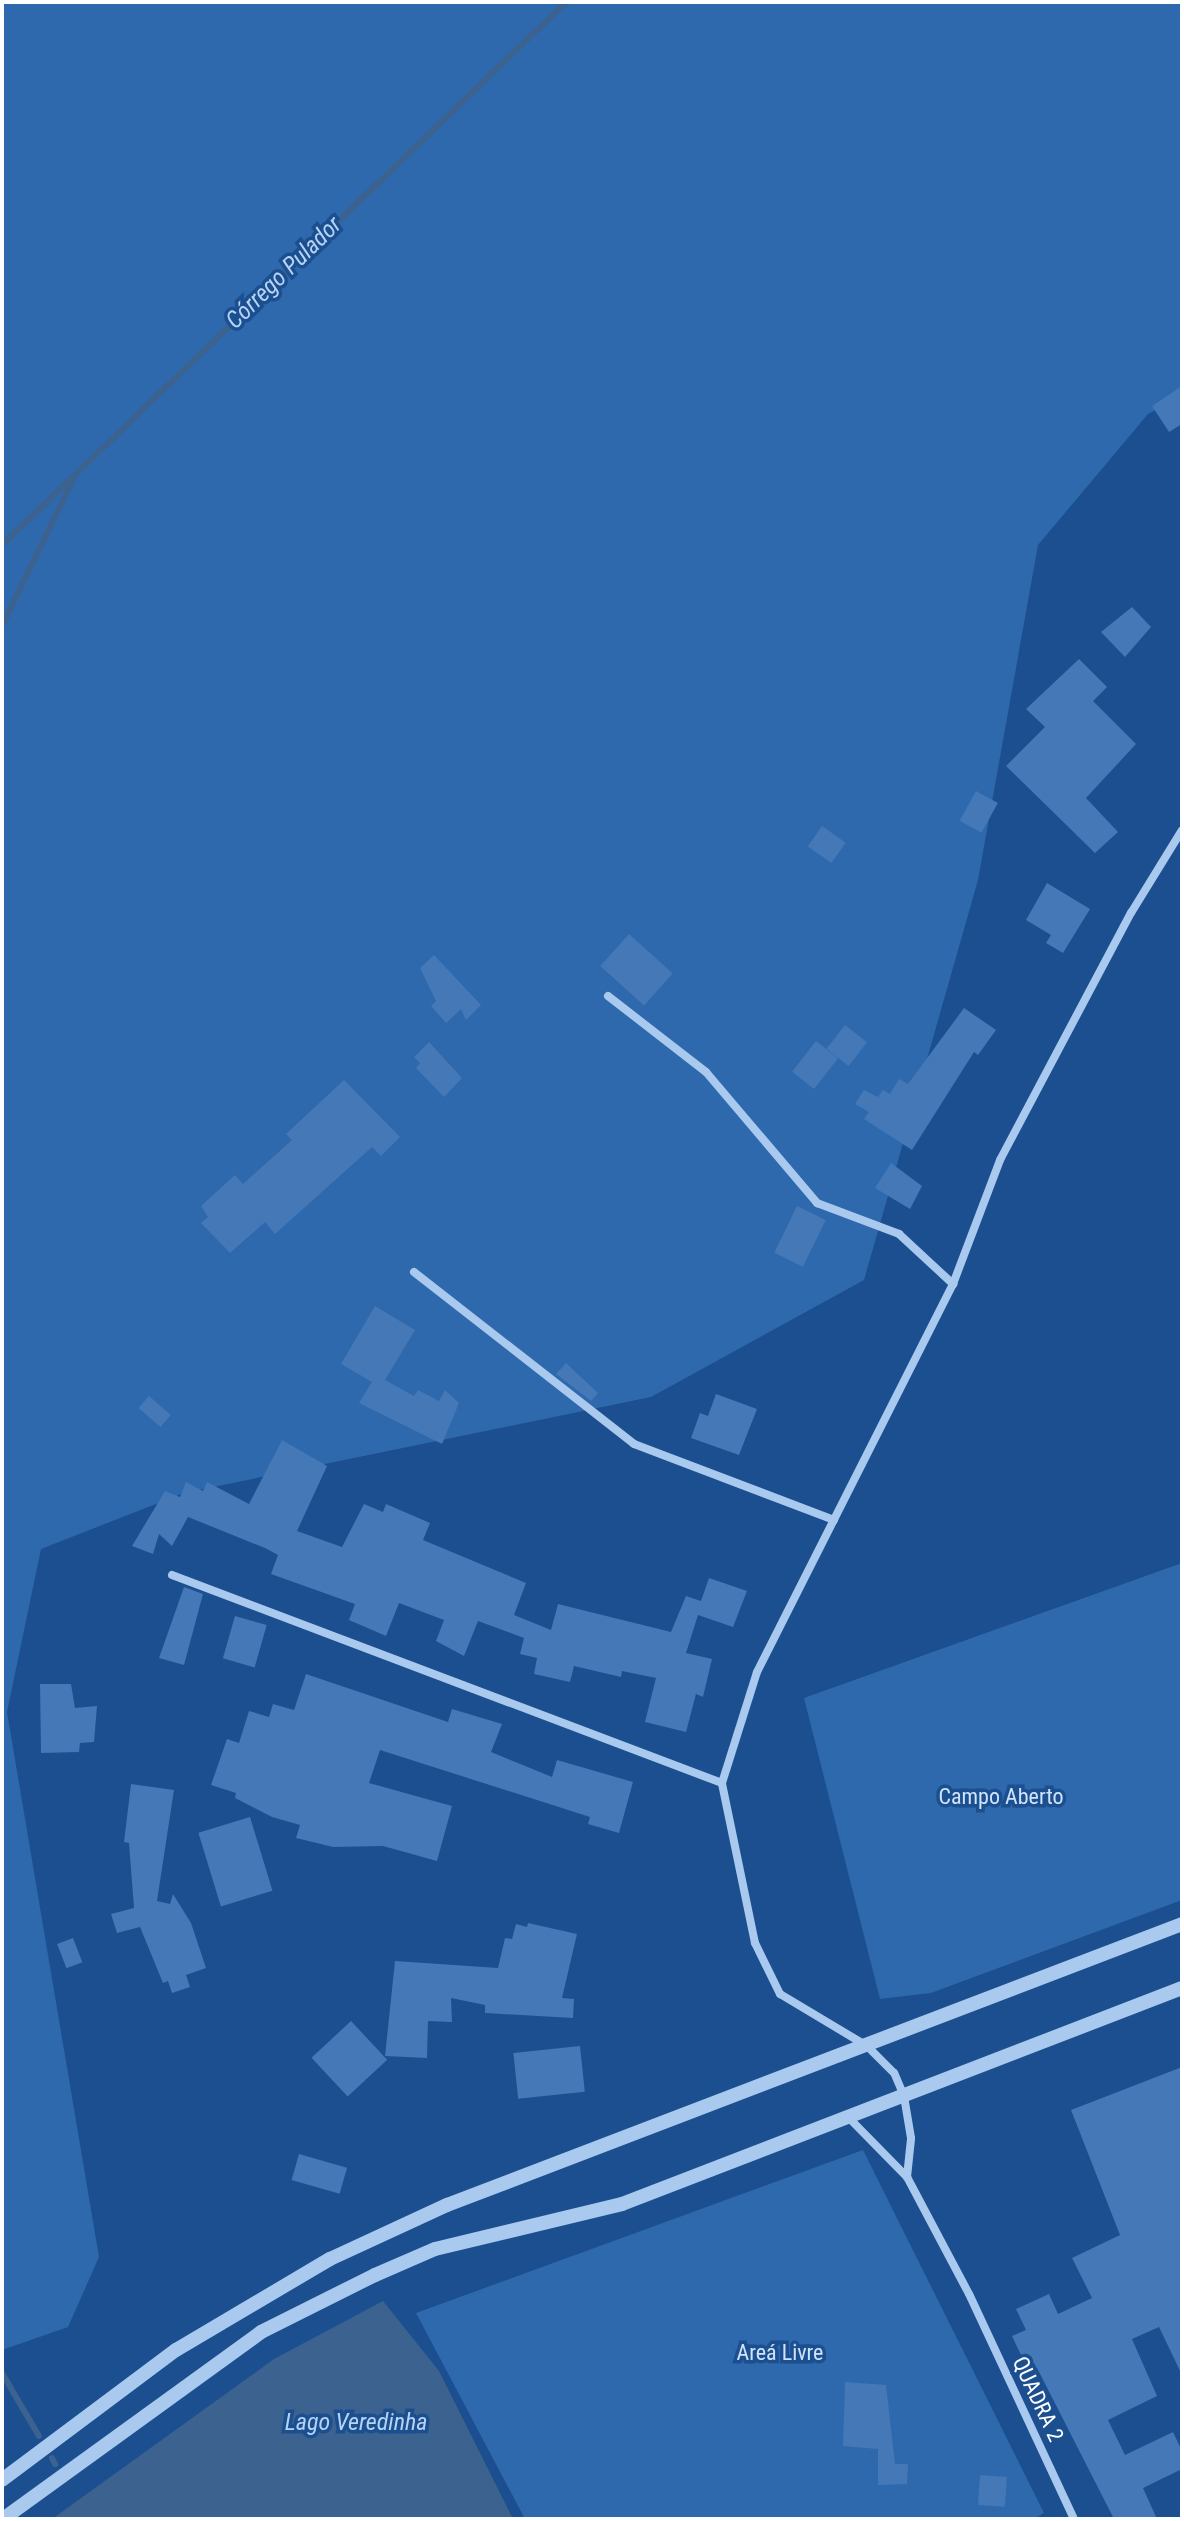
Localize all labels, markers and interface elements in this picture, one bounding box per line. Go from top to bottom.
water label: Córrego Pulador [220,211,348,335]
park label: Campo Aberto [939,1784,1063,1810]
park label: Areá Livre [737,2340,823,2366]
street label: QUADRA 2 [1007,2352,1069,2446]
water label: Lago Veredinha [285,2409,427,2437]

